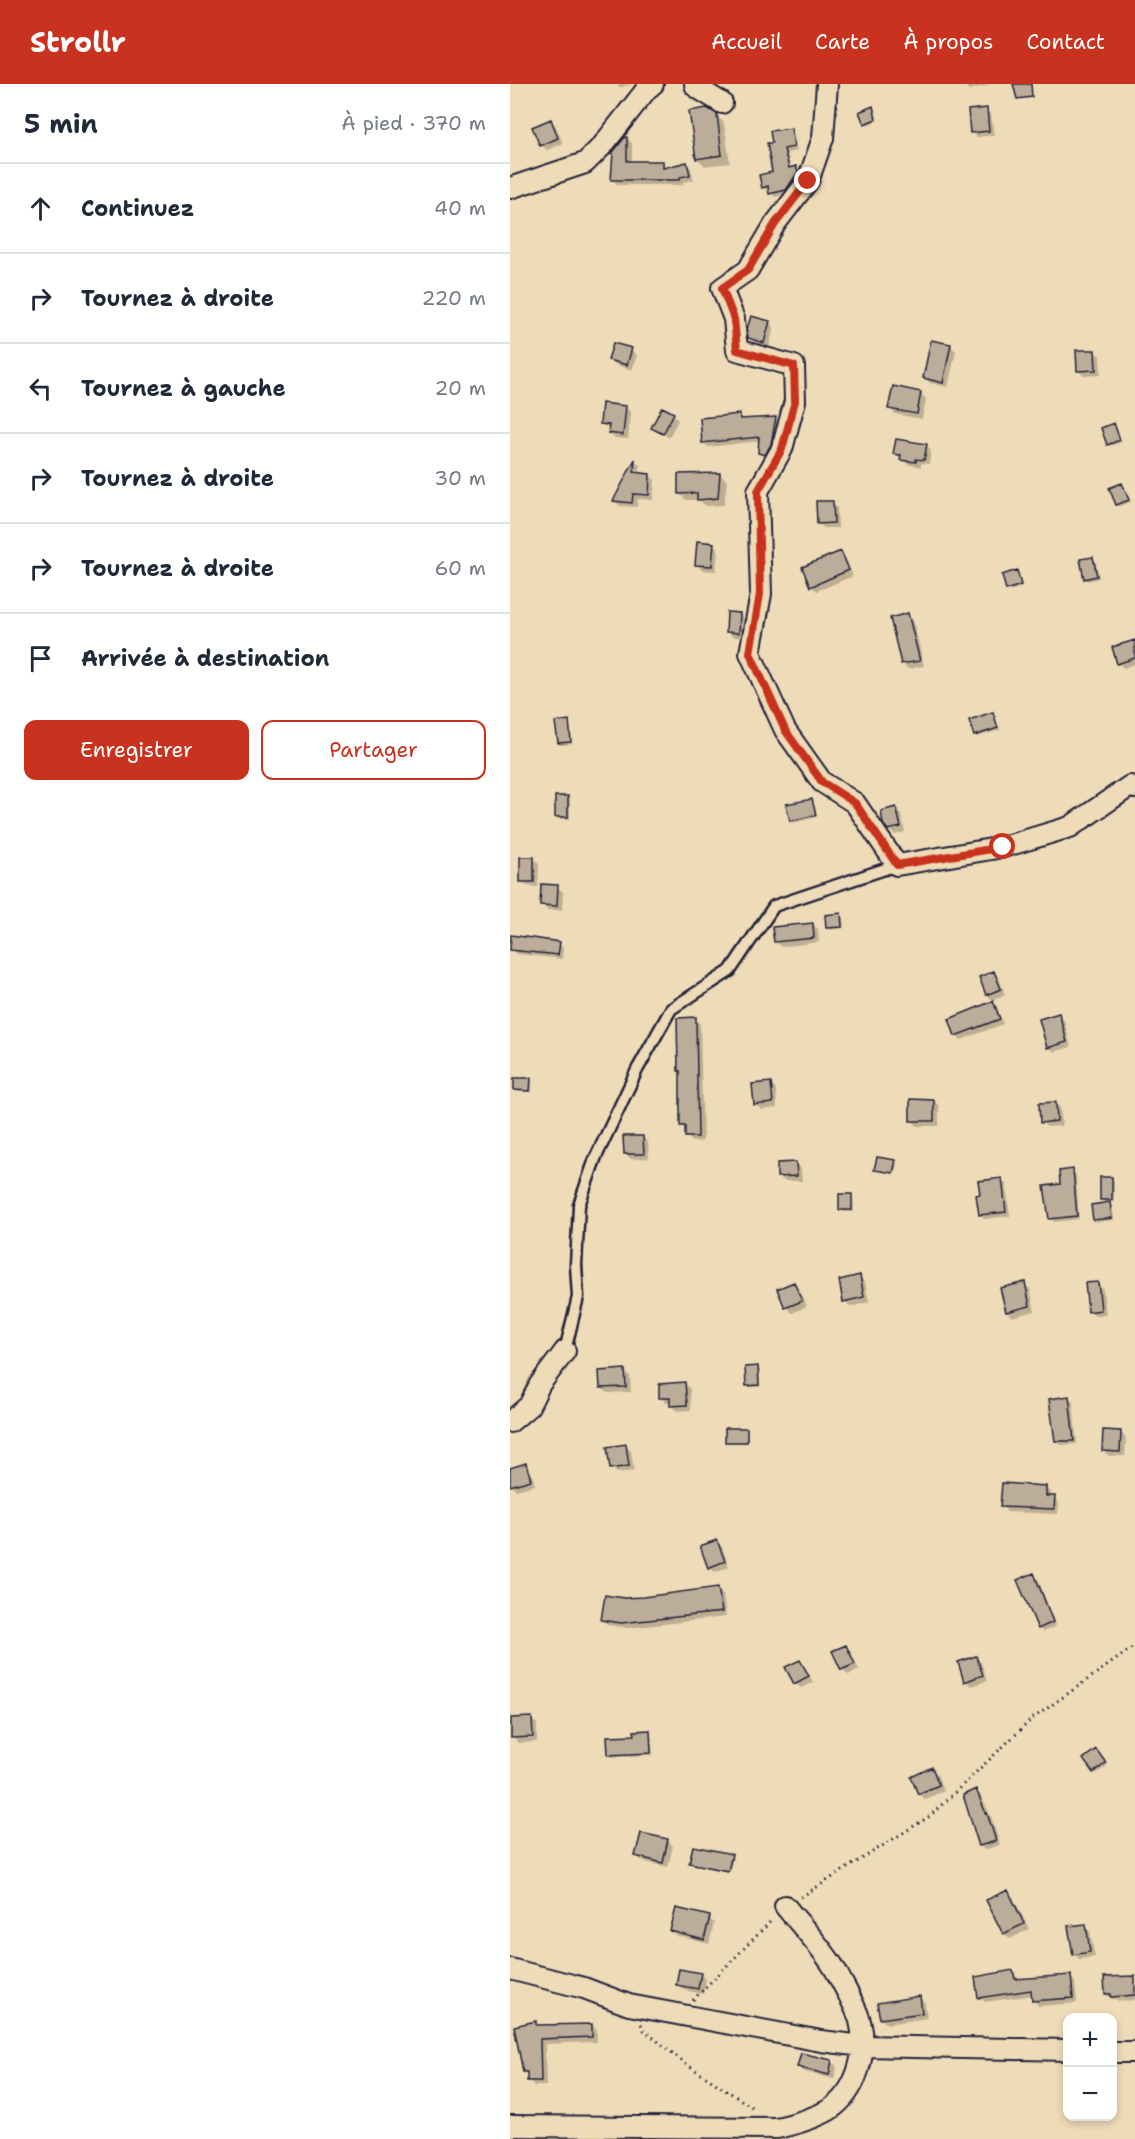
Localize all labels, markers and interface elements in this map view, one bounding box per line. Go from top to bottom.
text: Strollr [30,23,126,61]
text: Accueil [711,28,782,56]
text: Carte [815,28,870,56]
text: À propos [903,28,993,56]
text: Contact [1026,28,1105,56]
text: 5 min [24,106,98,141]
text: À pied · 370 m [341,110,486,136]
route end [794,167,820,193]
icon: ahead [24,192,57,225]
text: Continuez [81,194,194,223]
text: 40 m [434,195,486,221]
icon: right [24,282,57,315]
text: Tournez à droite [81,284,274,313]
text: 220 m [422,285,486,311]
icon: left [24,372,57,405]
text: Tournez à gauche [81,374,286,403]
text: 20 m [435,375,486,401]
icon: right [24,462,57,495]
text: Tournez à droite [81,464,274,493]
text: 30 m [434,465,486,491]
icon: right [24,552,57,585]
text: Tournez à droite [81,554,274,583]
text: 60 m [434,555,486,581]
icon: arrive [24,642,57,675]
text: Arrivée à destination [81,644,329,673]
button: Enregistrer [24,720,249,780]
button: Partager [261,720,486,780]
route start [989,833,1015,859]
map controls [1063,2013,1117,2121]
button: + [1063,2013,1117,2067]
button: − [1063,2067,1117,2121]

